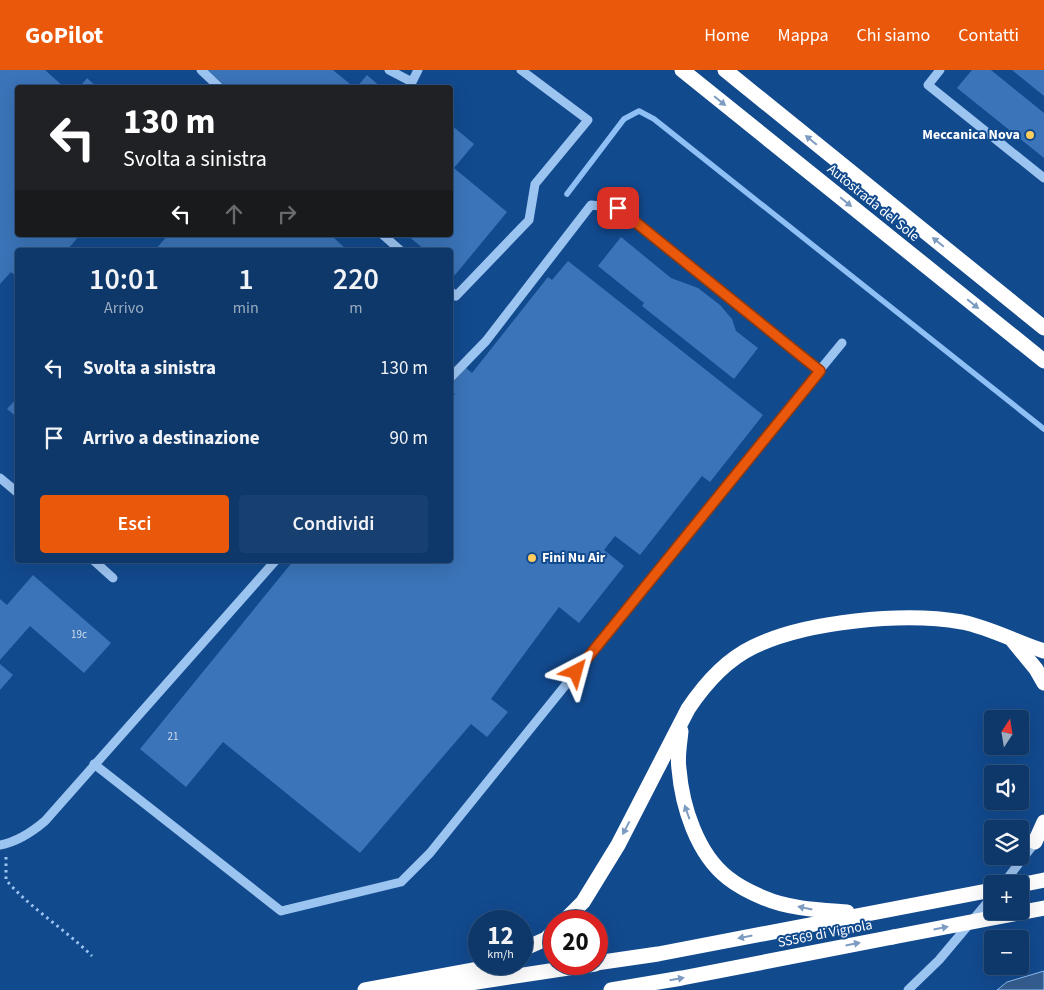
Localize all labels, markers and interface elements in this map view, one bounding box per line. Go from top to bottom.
text: GoPilot [25,18,103,53]
text: Home [704,23,750,48]
text: Mappa [778,23,829,48]
text: Chi siamo [857,23,930,48]
text: Contatti [958,23,1019,48]
one-way arrow [713,95,726,106]
text: 130 m [123,97,215,147]
icon: left [40,105,105,170]
place label: Meccanica Nova [922,125,1020,145]
marker: Meccanica Nova [1024,129,1036,141]
one-way arrow [805,135,818,146]
text: Svolta a sinistra [123,143,267,175]
street label: Autostrada del Sole [823,160,923,246]
pin [597,187,639,229]
icon: arrive [604,194,632,222]
one-way arrow [840,197,853,208]
icon: left [167,200,195,228]
icon: ahead [220,200,248,228]
icon: right [273,200,301,228]
one-way arrow [932,237,945,248]
text: 10:01 [89,258,159,301]
text: 1 [238,258,254,301]
text: 220 [333,258,379,301]
text: Arrivo [104,297,144,319]
text: min [233,297,259,319]
text: m [349,297,363,319]
one-way arrow [966,299,979,310]
icon: left [40,354,68,382]
text: Svolta a sinistra [83,355,216,382]
text: 130 m [380,355,428,382]
icon: arrive [40,424,68,452]
text: Arrivo a destinazione [83,425,260,452]
text: 90 m [390,425,428,452]
button: Esci [40,495,229,553]
button: Condividi [239,495,428,553]
place label: Fini Nu Air [542,548,606,568]
marker: Fini Nu Air [526,552,538,564]
house number: 19c [71,627,87,642]
position arrow [549,645,601,697]
north arrow [984,710,1029,755]
map controls [984,710,1029,975]
house number: 21 [168,729,178,744]
button: sound [984,765,1029,810]
one-way arrow [683,804,690,819]
button: layers [984,820,1029,865]
one-way arrow [622,821,630,835]
button: + [984,875,1029,920]
one-way arrow [798,904,813,912]
speed limit sign: 20 [543,910,608,975]
street label: SS569 di Vignola [776,915,874,953]
text: 12 [487,918,514,954]
one-way arrow [933,923,949,931]
button: − [984,930,1029,975]
one-way arrow [738,933,753,941]
one-way arrow [846,940,862,948]
text: km/h [487,946,514,963]
one-way arrow [669,975,685,983]

